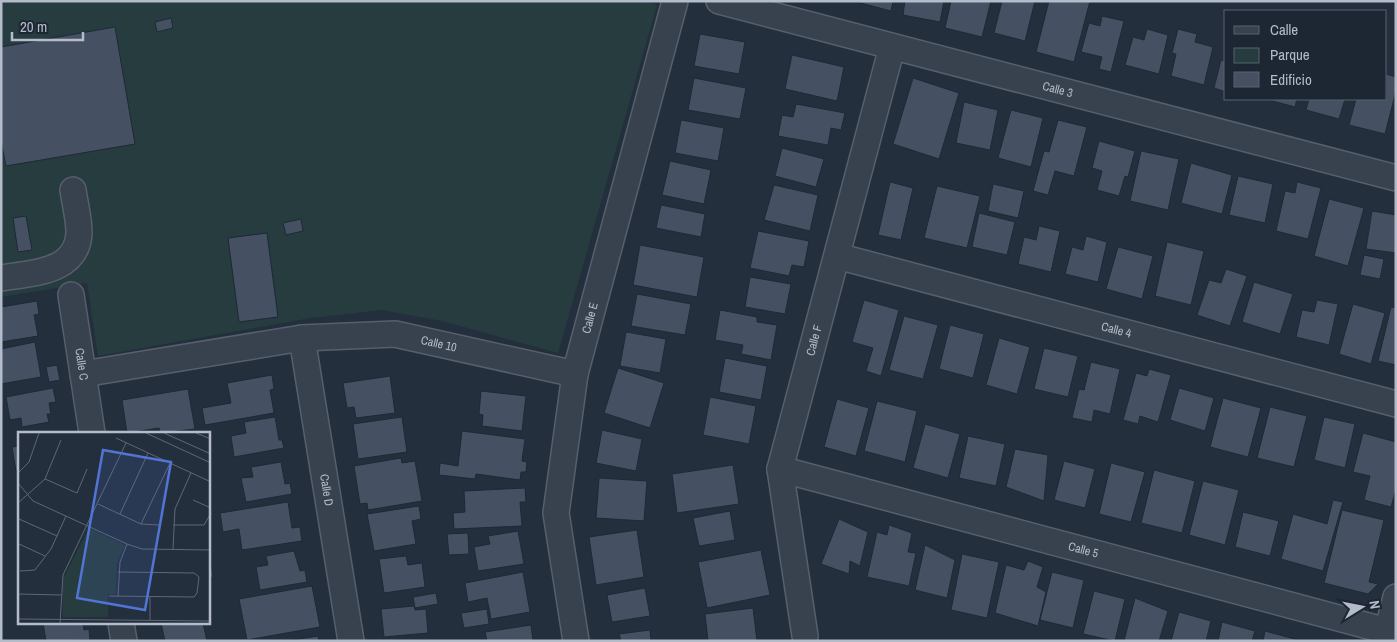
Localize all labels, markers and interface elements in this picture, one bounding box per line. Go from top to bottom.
scale bar [12,10,84,42]
legend [1224,10,1387,100]
text: 20 m [20,16,47,37]
text: Calle [1270,19,1298,40]
text: Parque [1270,44,1310,65]
text: Edificio [1270,69,1312,90]
street label: Calle 3 [1041,78,1074,101]
street label: Calle E [578,300,602,335]
street label: Calle 4 [1099,318,1134,342]
street label: Calle F [802,323,826,357]
street label: Calle 10 [420,332,458,355]
street label: Calle C [71,347,92,381]
inset map [18,432,210,624]
street label: Calle D [316,473,337,507]
street label: Calle 5 [1066,538,1101,562]
north arrow [1337,582,1387,632]
text: N [1365,599,1384,610]

